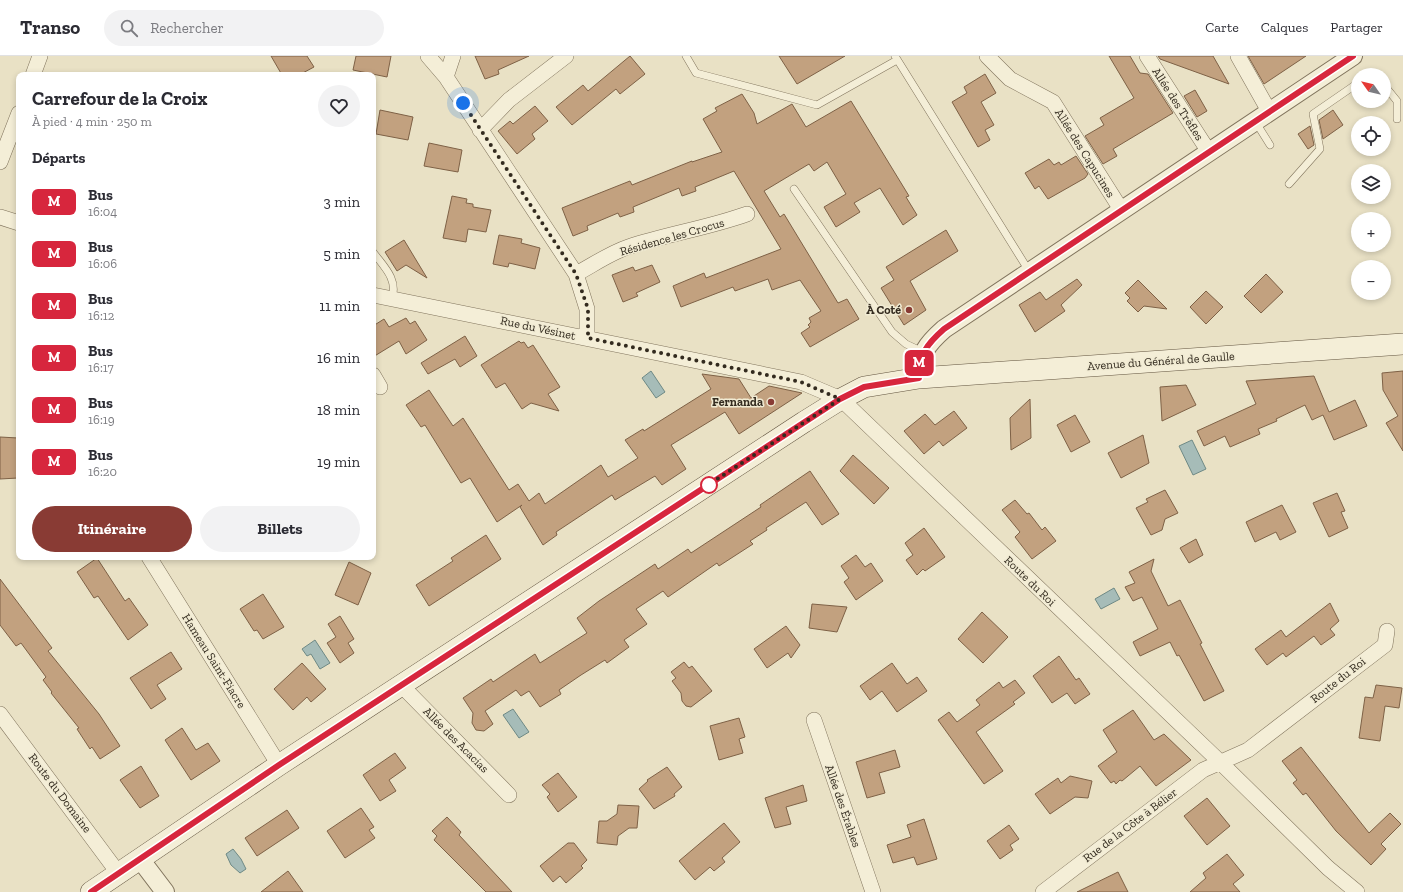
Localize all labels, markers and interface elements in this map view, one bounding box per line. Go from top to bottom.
search box [104,10,384,46]
text: Transo [20,16,80,39]
icon: search [118,17,140,39]
text: Rechercher [150,19,224,37]
text: Carte [1205,19,1239,36]
text: Calques [1261,19,1308,36]
text: Partager [1330,19,1383,36]
street label: Allée des Trèfles [1149,65,1207,143]
north arrow [1351,68,1391,108]
map controls [1351,68,1391,300]
button: heart [318,85,360,127]
text: Carrefour de la Croix [32,87,207,110]
your location [453,93,473,113]
street label: Allée des Capucines [1052,106,1118,200]
text: À pied · 4 min · 250 m [32,114,152,129]
button: locate [1351,116,1391,156]
text: Départs [32,149,85,167]
button: layers [1351,164,1391,204]
text: Bus [88,186,113,204]
text: M [48,193,60,210]
text: 3 min [324,193,360,211]
text: 16:04 [88,204,117,219]
button: + [1351,212,1391,252]
street label: Résidence les Crocus [618,215,726,259]
text: Bus [88,238,113,256]
text: M [48,245,60,262]
text: 5 min [323,245,360,263]
text: 16:06 [88,256,117,271]
button: − [1351,260,1391,300]
text: Bus [88,290,113,308]
text: M [48,297,60,314]
text: 11 min [319,297,360,315]
place label: À Coté [866,303,901,317]
marker: À Coté [904,305,914,315]
text: 16:12 [88,308,115,323]
street label: Rue du Vésinet [499,313,577,343]
text: Bus [88,342,113,360]
text: M [48,349,60,366]
text: 16 min [317,349,360,367]
street label: Avenue du Général de Gaulle [1087,349,1236,373]
line badge: M [906,350,932,376]
text: M [913,354,925,371]
text: 16:17 [88,360,114,375]
text: Bus [88,394,113,412]
place label: Fernanda [712,395,763,409]
marker: Fernanda [766,397,776,407]
text: M [48,401,60,418]
text: 18 min [317,401,360,419]
text: 16:19 [88,412,115,427]
text: Bus [88,446,113,464]
text: M [48,453,60,470]
text: 19 min [317,453,360,471]
text: 16:20 [88,464,117,479]
unlabelled marker [700,476,718,494]
button: Itinéraire [32,506,192,552]
button: Billets [200,506,360,552]
street label: Route du Roi [1001,553,1059,609]
street label: Hameau Saint-Fiacre [179,611,249,711]
street label: Route du Roi [1308,654,1369,706]
street label: Allée des Acacias [420,704,492,776]
street label: Route du Domaine [26,751,95,836]
street label: Allée des Érables [822,762,865,849]
street label: Rue de la Côte à Bélier [1080,785,1180,865]

